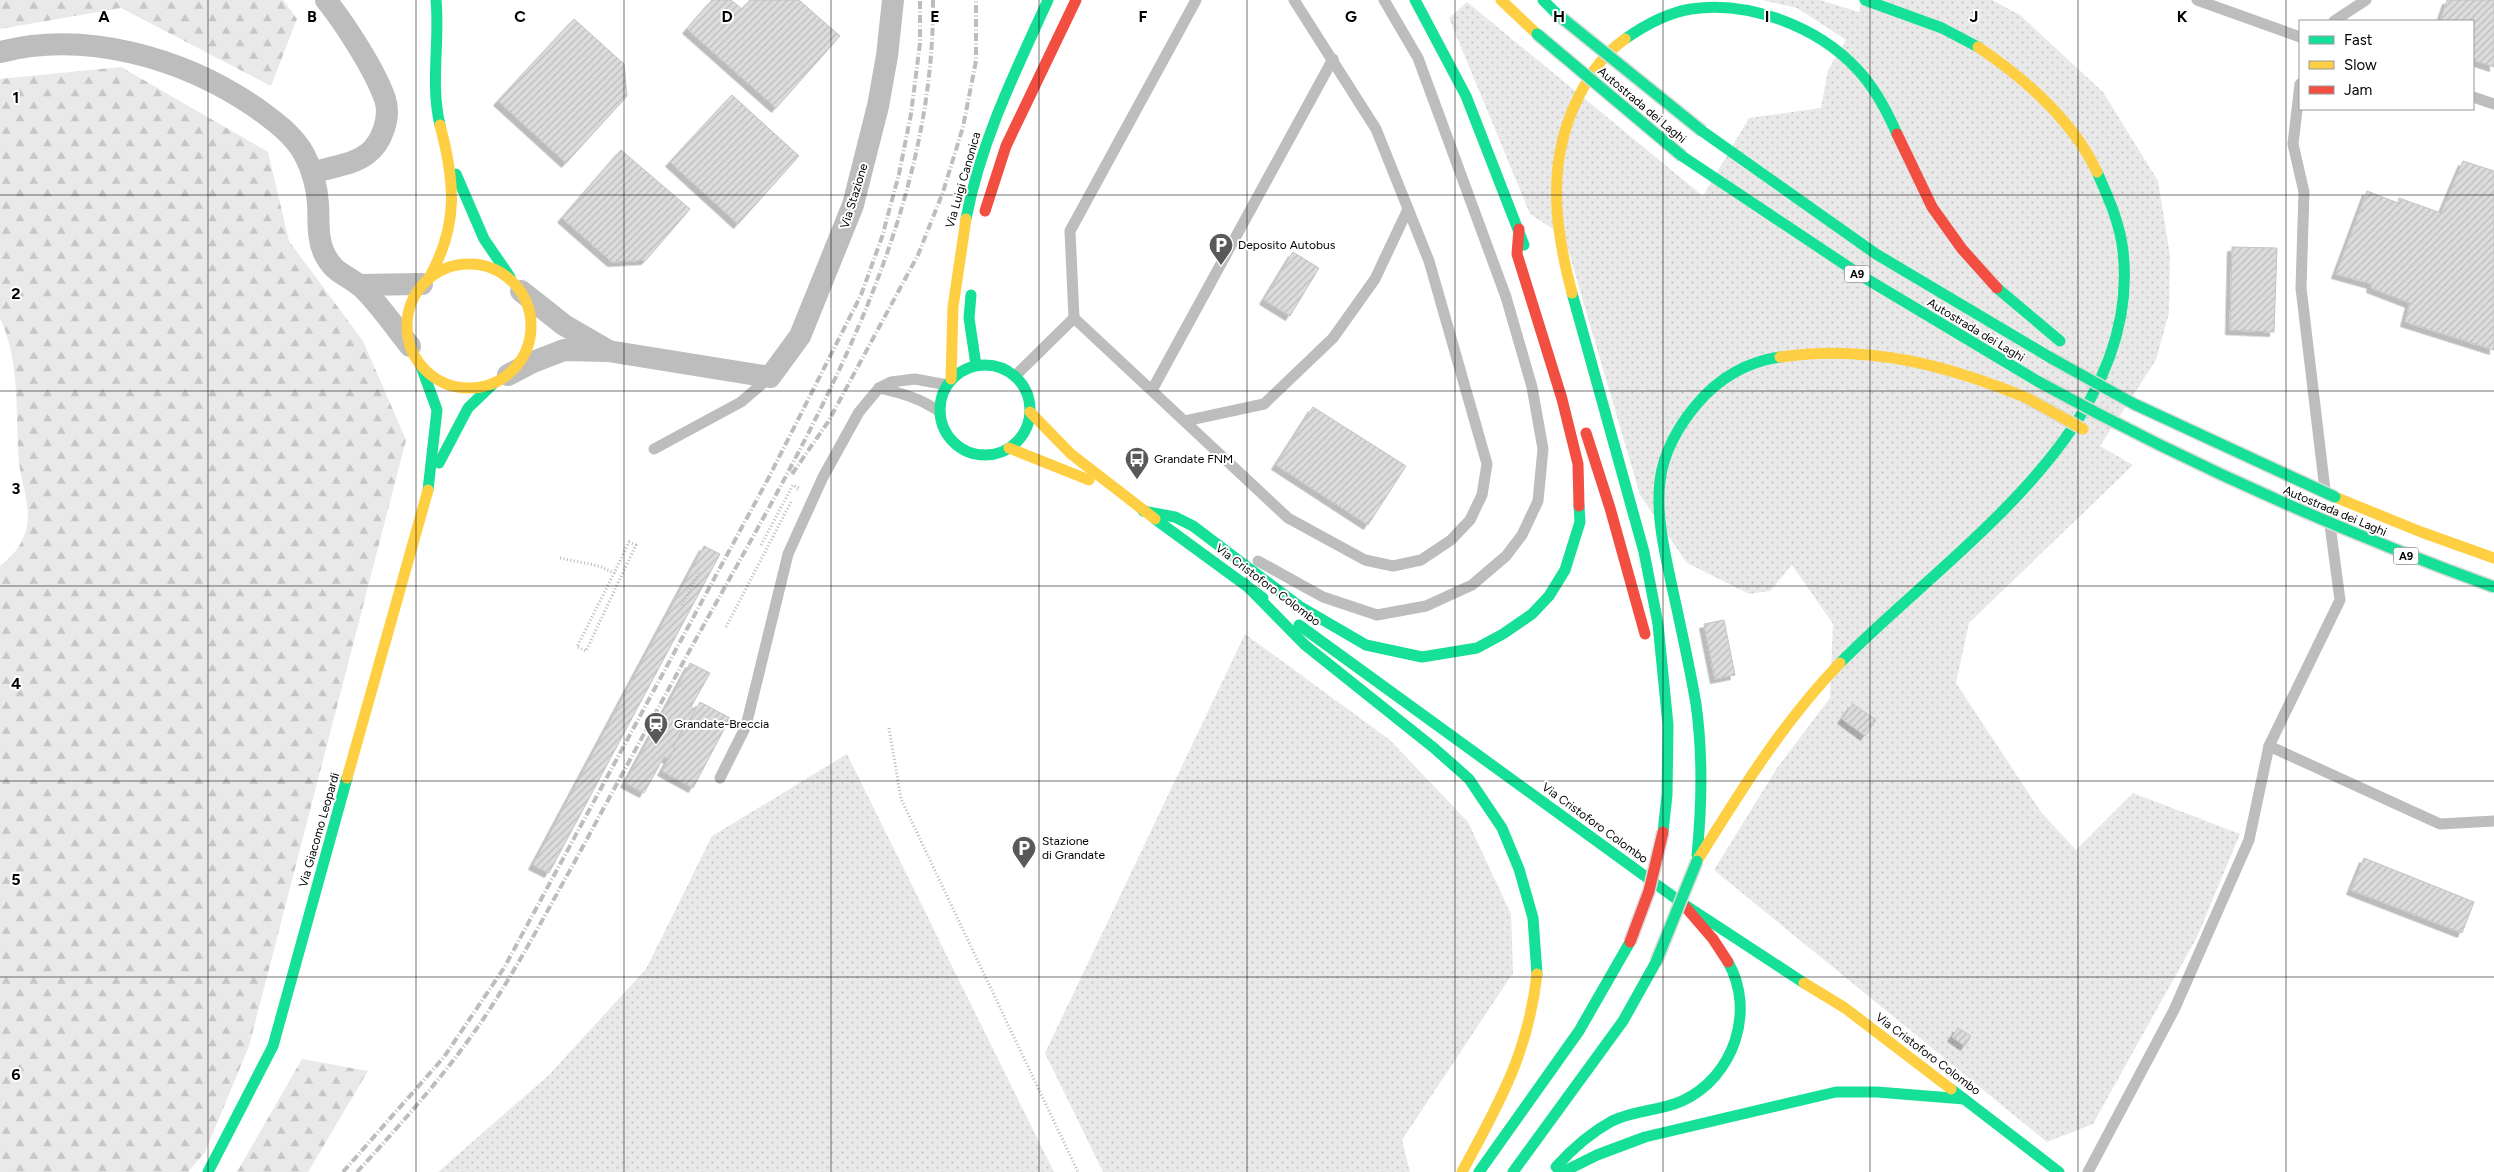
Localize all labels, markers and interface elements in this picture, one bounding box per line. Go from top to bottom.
text: A [98,7,110,26]
text: B [307,7,317,26]
text: C [514,7,526,26]
text: D [721,7,733,26]
text: E [930,7,940,26]
text: F [1139,7,1148,26]
text: G [1345,7,1357,26]
text: H [1553,7,1565,26]
text: I [1765,7,1769,26]
text: J [1970,7,1978,26]
text: K [2177,7,2188,26]
legend [2299,20,2474,110]
text: Fast [2344,31,2373,49]
text: Slow [2344,56,2377,74]
street label: Autostrada dei Laghi [1595,64,1689,146]
text: Jam [2344,81,2372,99]
text: 1 [13,88,19,107]
street label: Via Luigi Canonica [943,130,983,230]
street label: Via Stazione [838,161,871,230]
parking icon: Deposito Autobus [1208,232,1234,266]
place label: Deposito Autobus [1238,238,1336,252]
road number: A9 [1844,266,1870,282]
text: 2 [11,284,21,303]
street label: Autostrada dei Laghi [1925,295,2027,365]
bus stop icon: Grandate FNM [1124,446,1150,480]
place label: Grandate FNM [1154,452,1233,466]
text: 3 [12,479,21,498]
street label: Autostrada dei Laghi [2281,483,2389,539]
street label: Via Cristoforo Colombo [1213,541,1323,629]
road number: A9 [2394,548,2418,564]
text: 4 [11,674,21,693]
station icon: Grandate-Breccia [643,711,669,745]
place label: Grandate-Breccia [674,717,769,731]
street label: Via Giacomo Leopardi [296,771,342,889]
street label: Via Cristoforo Colombo [1539,780,1651,866]
place label: Stazione di Grandate [1042,834,1105,862]
parking icon: Stazione di Grandate [1011,835,1037,869]
text: 5 [11,870,21,889]
street label: Via Cristoforo Colombo [1873,1010,1983,1098]
text: 6 [11,1065,21,1084]

